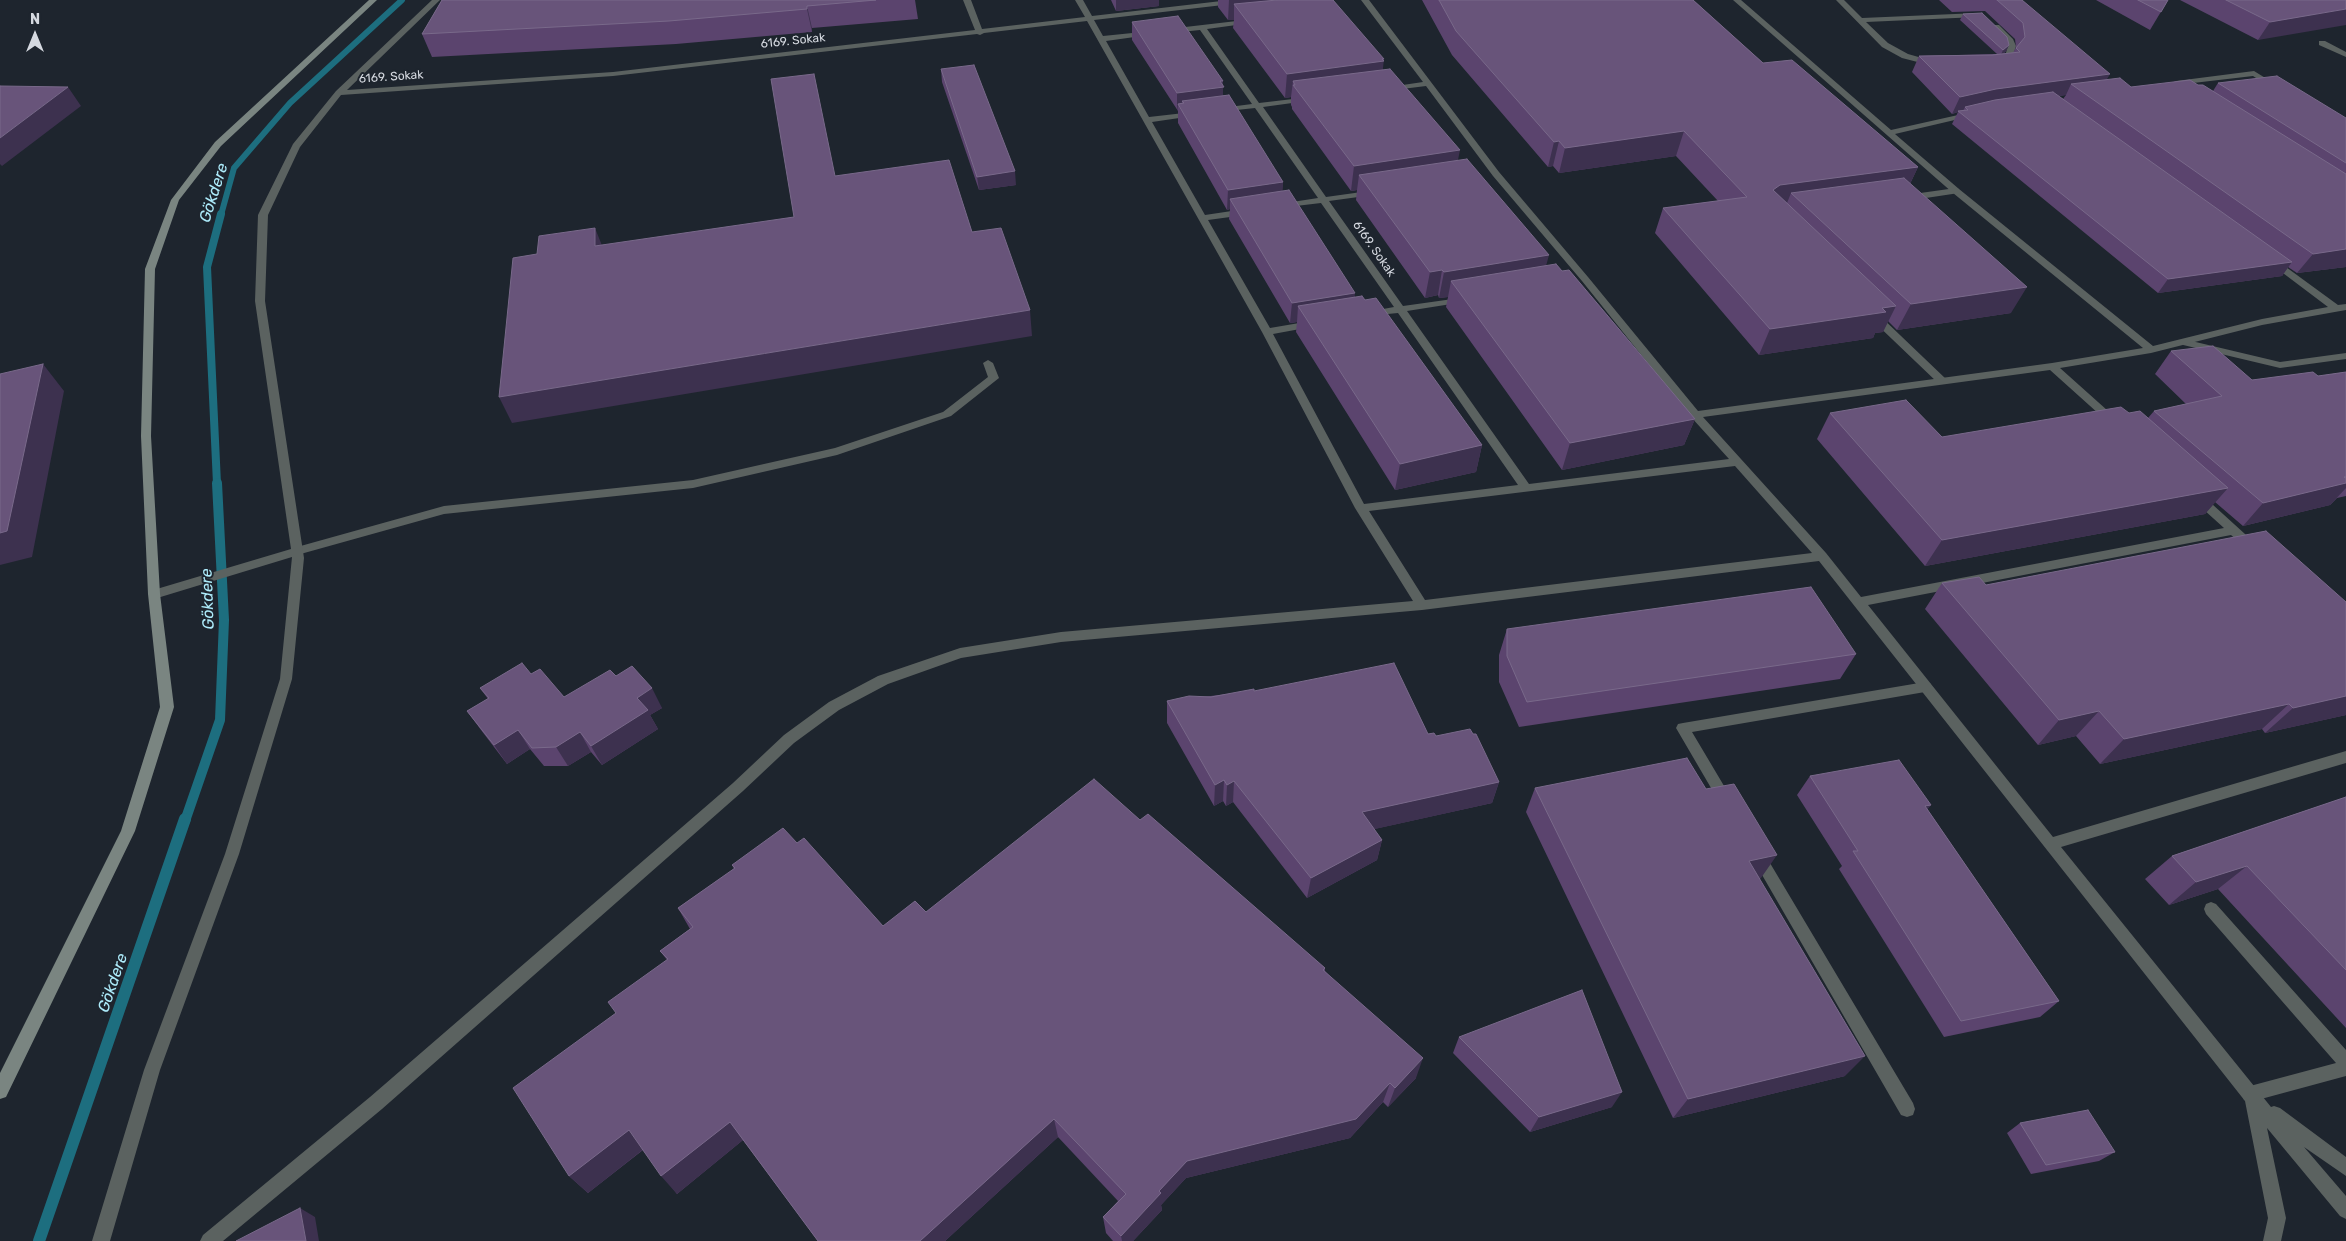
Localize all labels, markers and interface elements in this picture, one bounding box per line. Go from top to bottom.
north arrow [10,10,60,60]
text: N [30,11,40,28]
street label: 6169. Sokak [760,30,826,52]
street label: 6169. Sokak [358,68,424,86]
water label: Gökdere [195,161,233,225]
street label: 6169. Sokak [1349,218,1399,280]
water label: Gökdere [197,568,219,630]
water label: Gökdere [94,951,132,1015]

